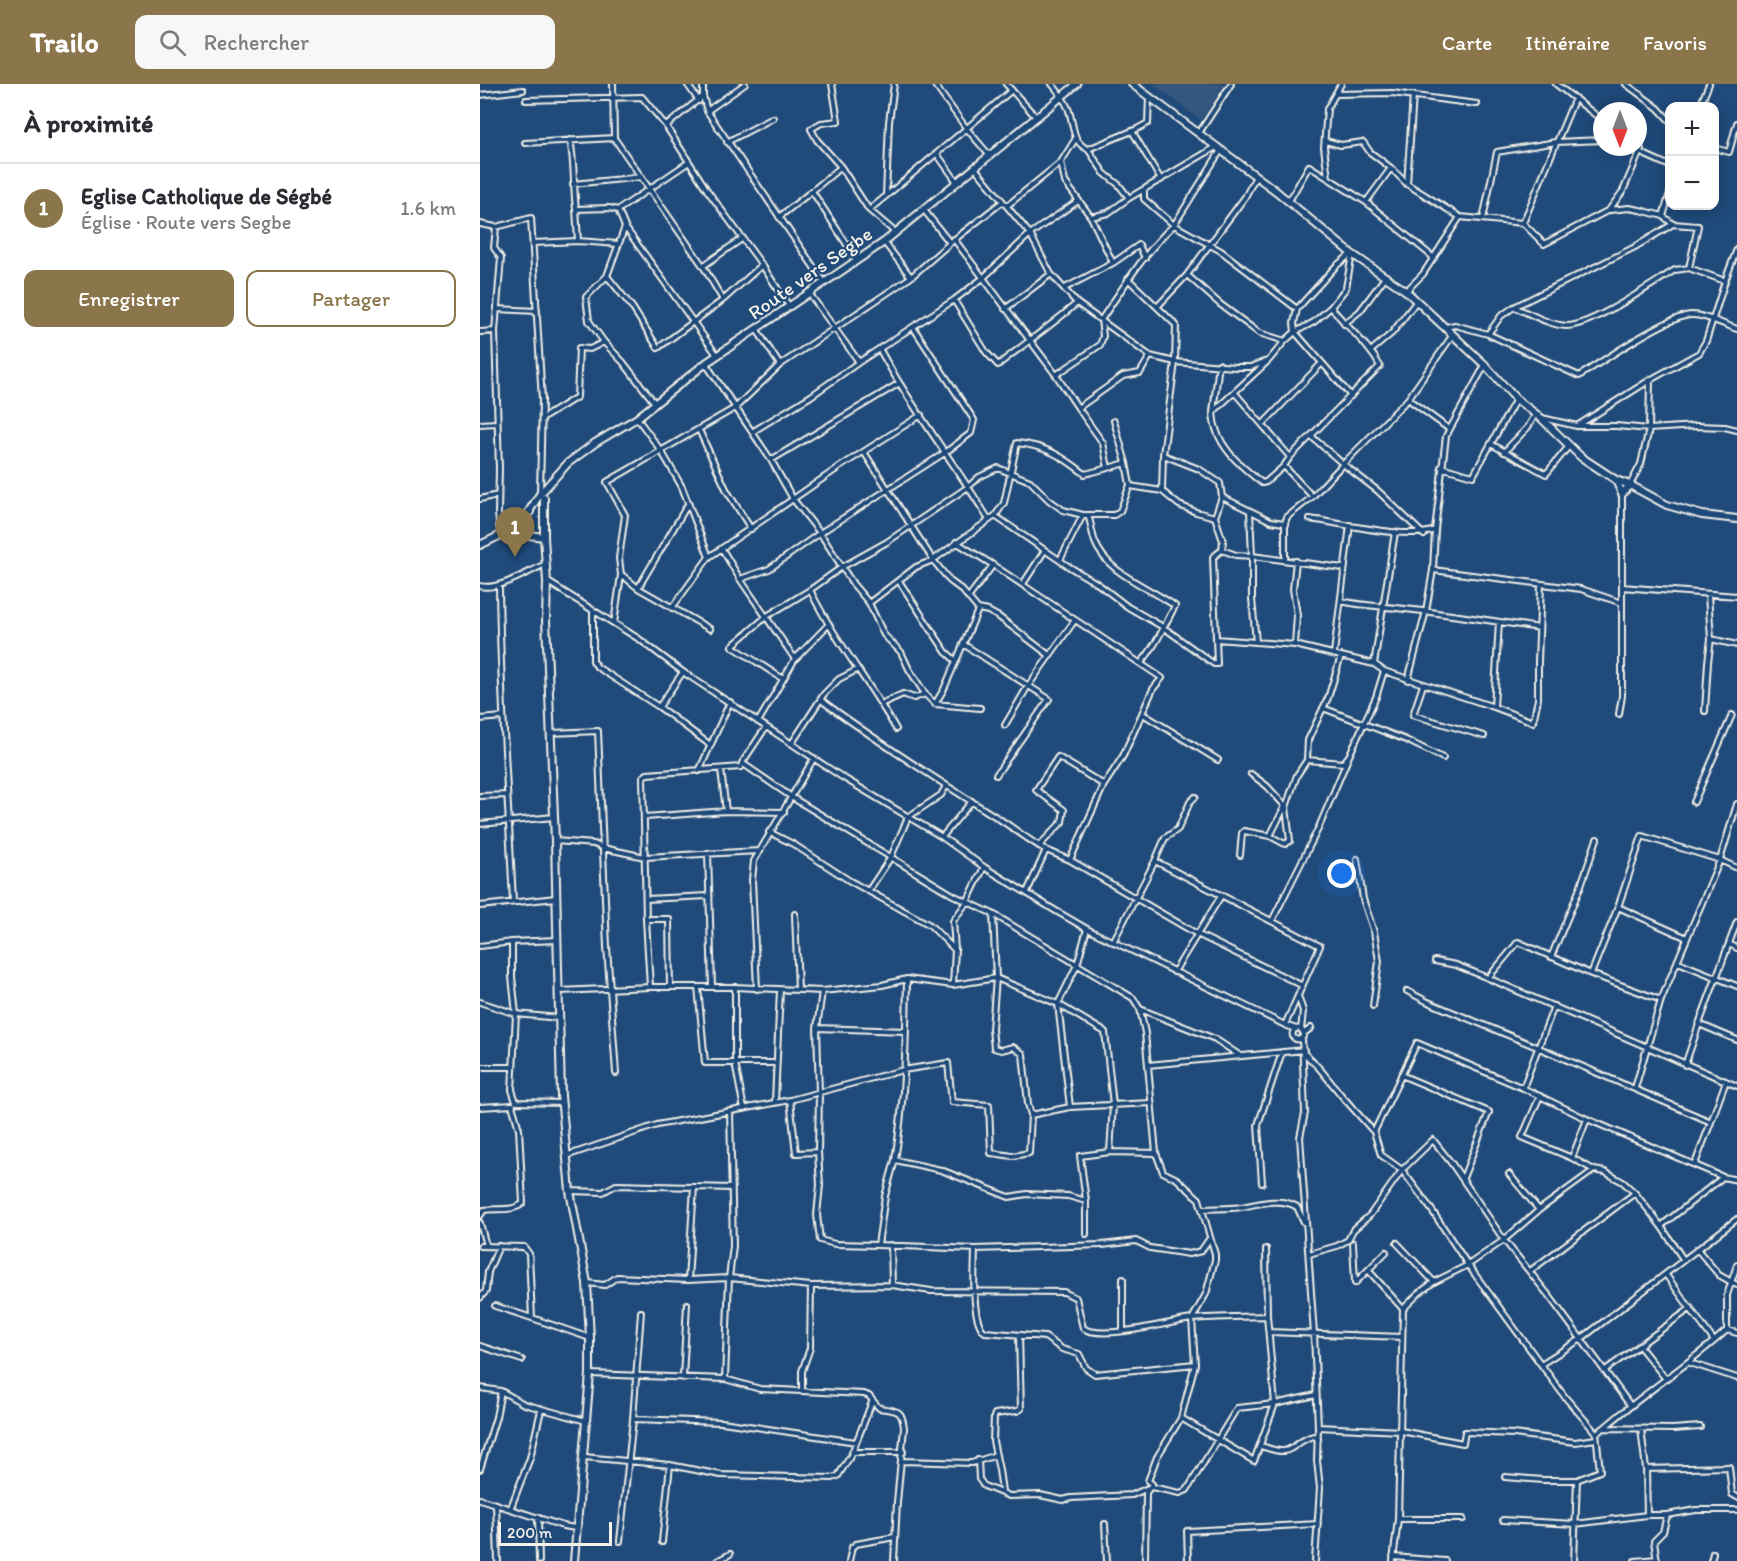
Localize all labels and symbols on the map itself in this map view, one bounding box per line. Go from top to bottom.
north arrow [1593,102,1647,156]
street label: Route vers Segbe [743,221,877,325]
pin: 1 [495,508,534,557]
your location [1327,859,1356,888]
scale bar [498,1519,612,1546]

